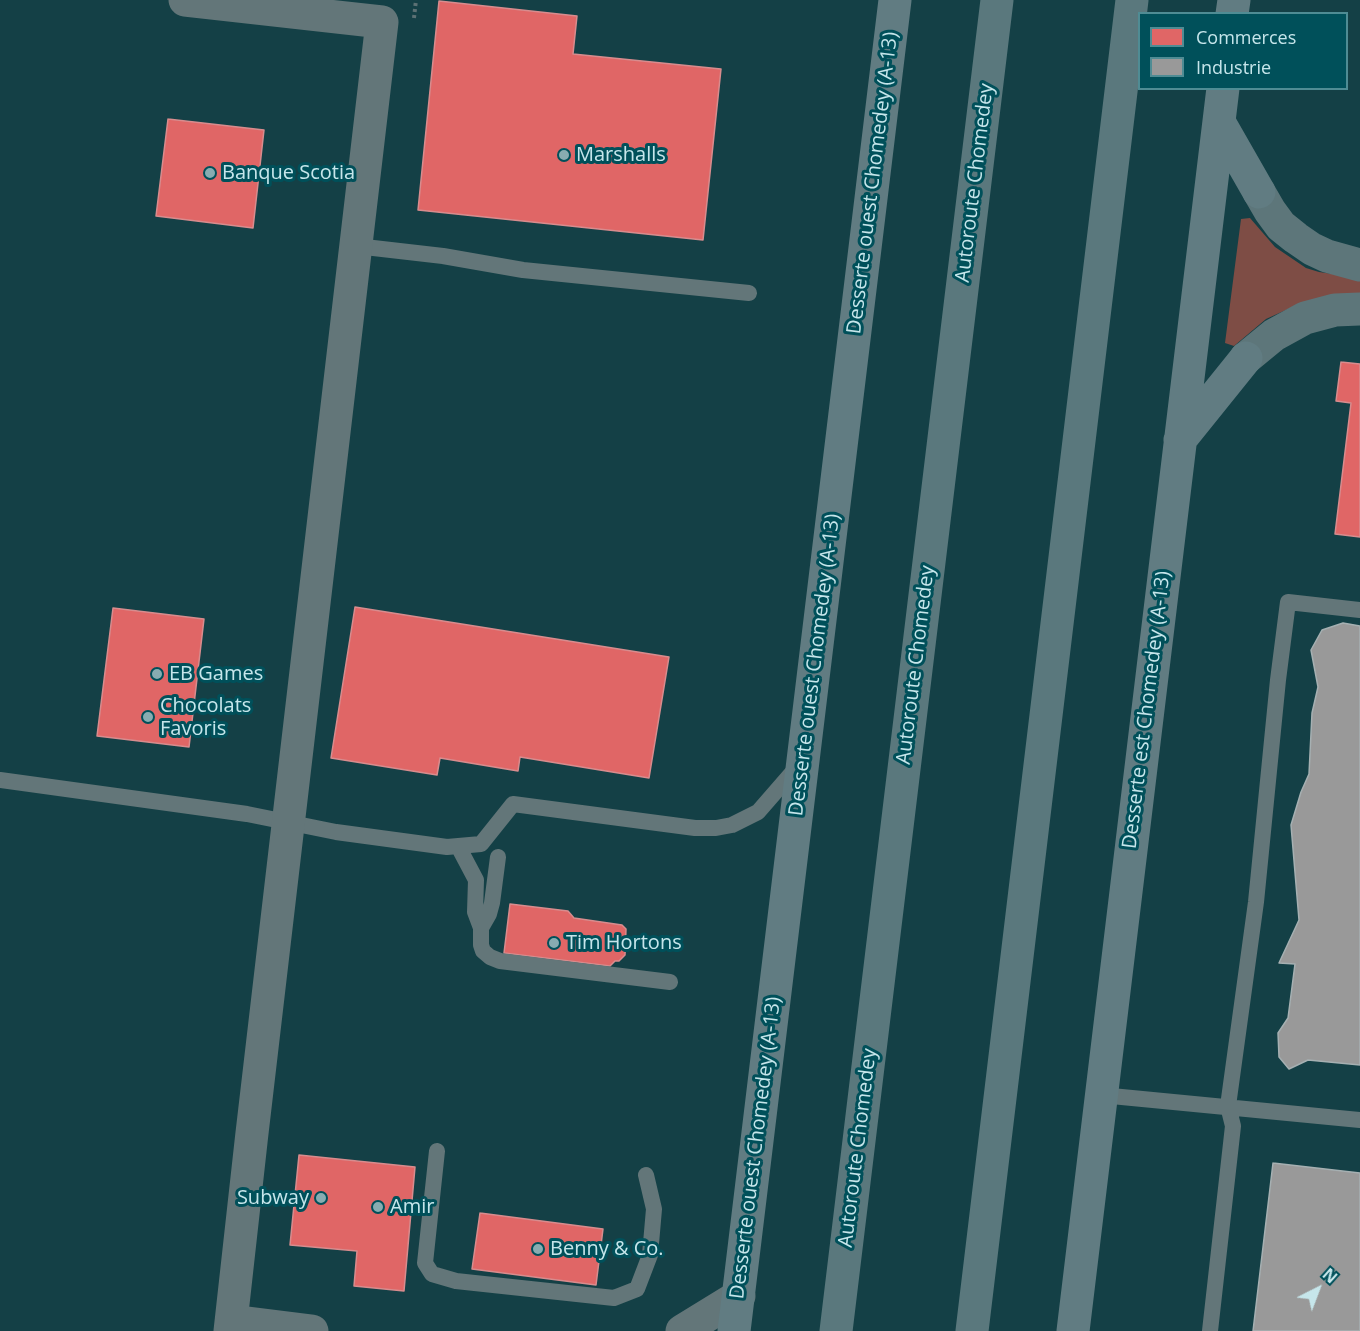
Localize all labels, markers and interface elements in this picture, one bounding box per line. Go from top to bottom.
legend [1138,12,1348,90]
text: Commerces [1196,25,1296,49]
street label: Desserte ouest Chomedey (A-13) [843,31,903,335]
text: Industrie [1196,55,1271,79]
street label: Autoroute Chomedey [951,82,999,284]
place label: Marshalls [576,143,666,167]
marker: Marshalls [557,148,571,162]
place label: Banque Scotia [222,161,355,185]
marker: Banque Scotia [203,166,217,180]
street label: Desserte ouest Chomedey (A-13) [785,513,845,817]
street label: Autoroute Chomedey [892,564,940,766]
street label: Desserte est Chomedey (A-13) [1118,570,1176,850]
place label: EB Games [169,662,263,686]
marker: EB Games [150,667,164,681]
place label: Chocolats Favoris [160,694,251,741]
marker: Chocolats Favoris [141,710,155,724]
place label: Tim Hortons [566,931,682,955]
marker: Tim Hortons [547,936,561,950]
street label: Desserte ouest Chomedey (A-13) [726,996,786,1300]
street label: Autoroute Chomedey [834,1047,882,1249]
place label: Subway [237,1186,309,1210]
marker: Subway [314,1191,328,1205]
place label: Amir [390,1195,434,1219]
marker: Amir [371,1200,385,1214]
place label: Benny & Co. [550,1237,664,1261]
marker: Benny & Co. [531,1242,545,1256]
north arrow [1288,1259,1348,1319]
text: N [1318,1263,1342,1288]

